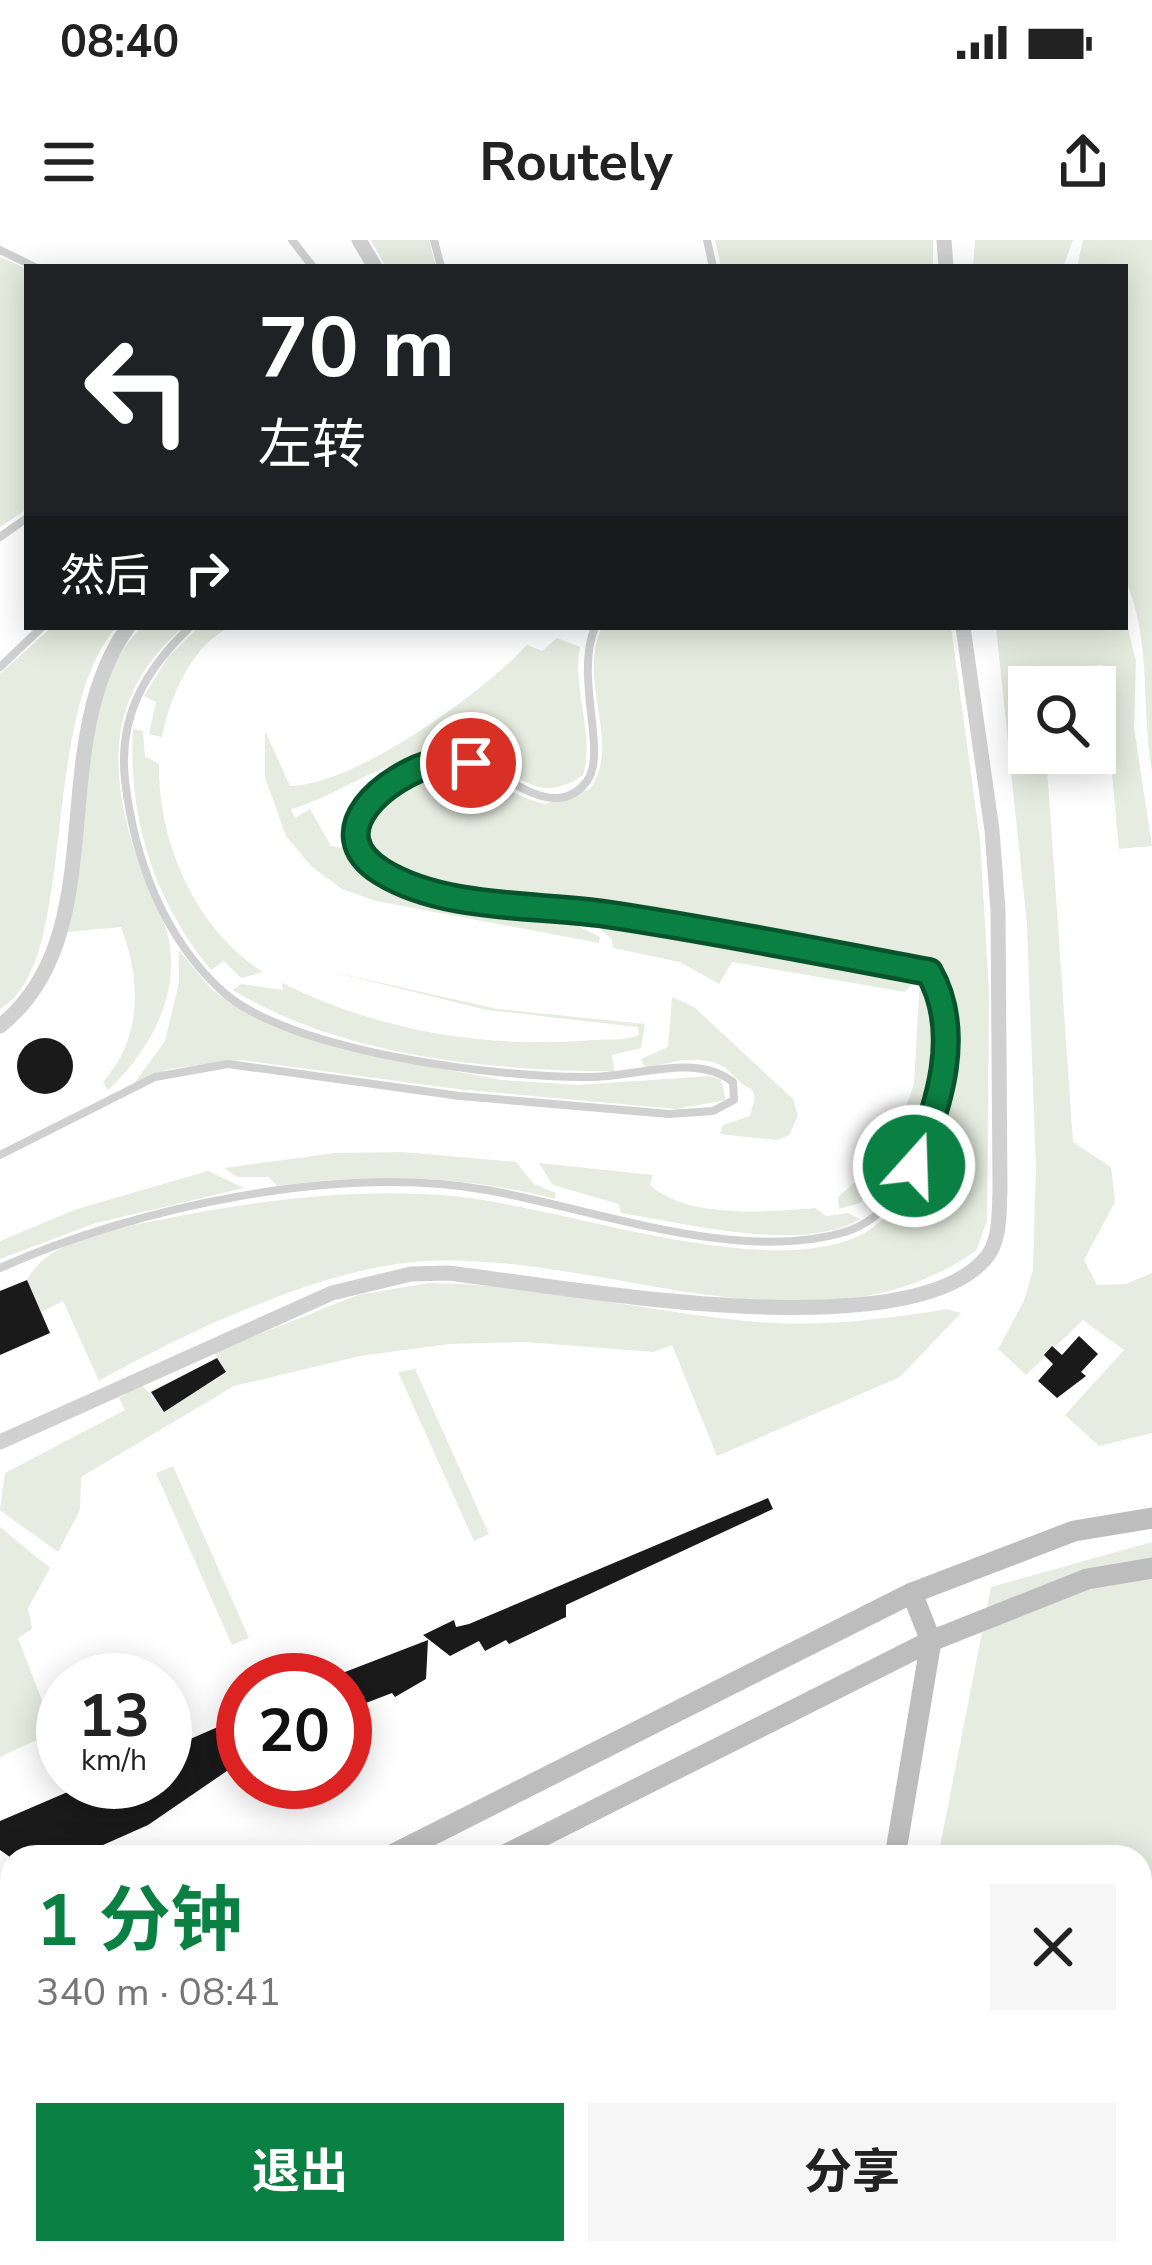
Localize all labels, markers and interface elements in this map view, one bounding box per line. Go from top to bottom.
text: 08:40 [60,12,179,73]
text: Routely [479,125,673,199]
icon: menu [36,129,102,195]
icon: share [1050,129,1116,195]
text: 70 m [258,291,455,406]
icon: left [60,312,216,468]
text: 左转 [258,408,366,482]
icon: right [174,540,240,606]
text: 然后 [60,546,150,607]
map controls [1008,666,1116,774]
button: search [1008,666,1116,774]
pin [420,712,522,814]
icon: arrive [438,730,504,796]
position arrow [851,1103,977,1229]
speed limit sign: 20 [216,1653,372,1809]
text: 13 [78,1675,150,1757]
text: km/h [81,1740,147,1781]
text: 1 分钟 [36,1872,243,1970]
button: close [990,1884,1116,2010]
text: 340 m · 08:41 [36,1966,281,2019]
button: 退出 [36,2103,564,2241]
button: 分享 [588,2103,1116,2241]

